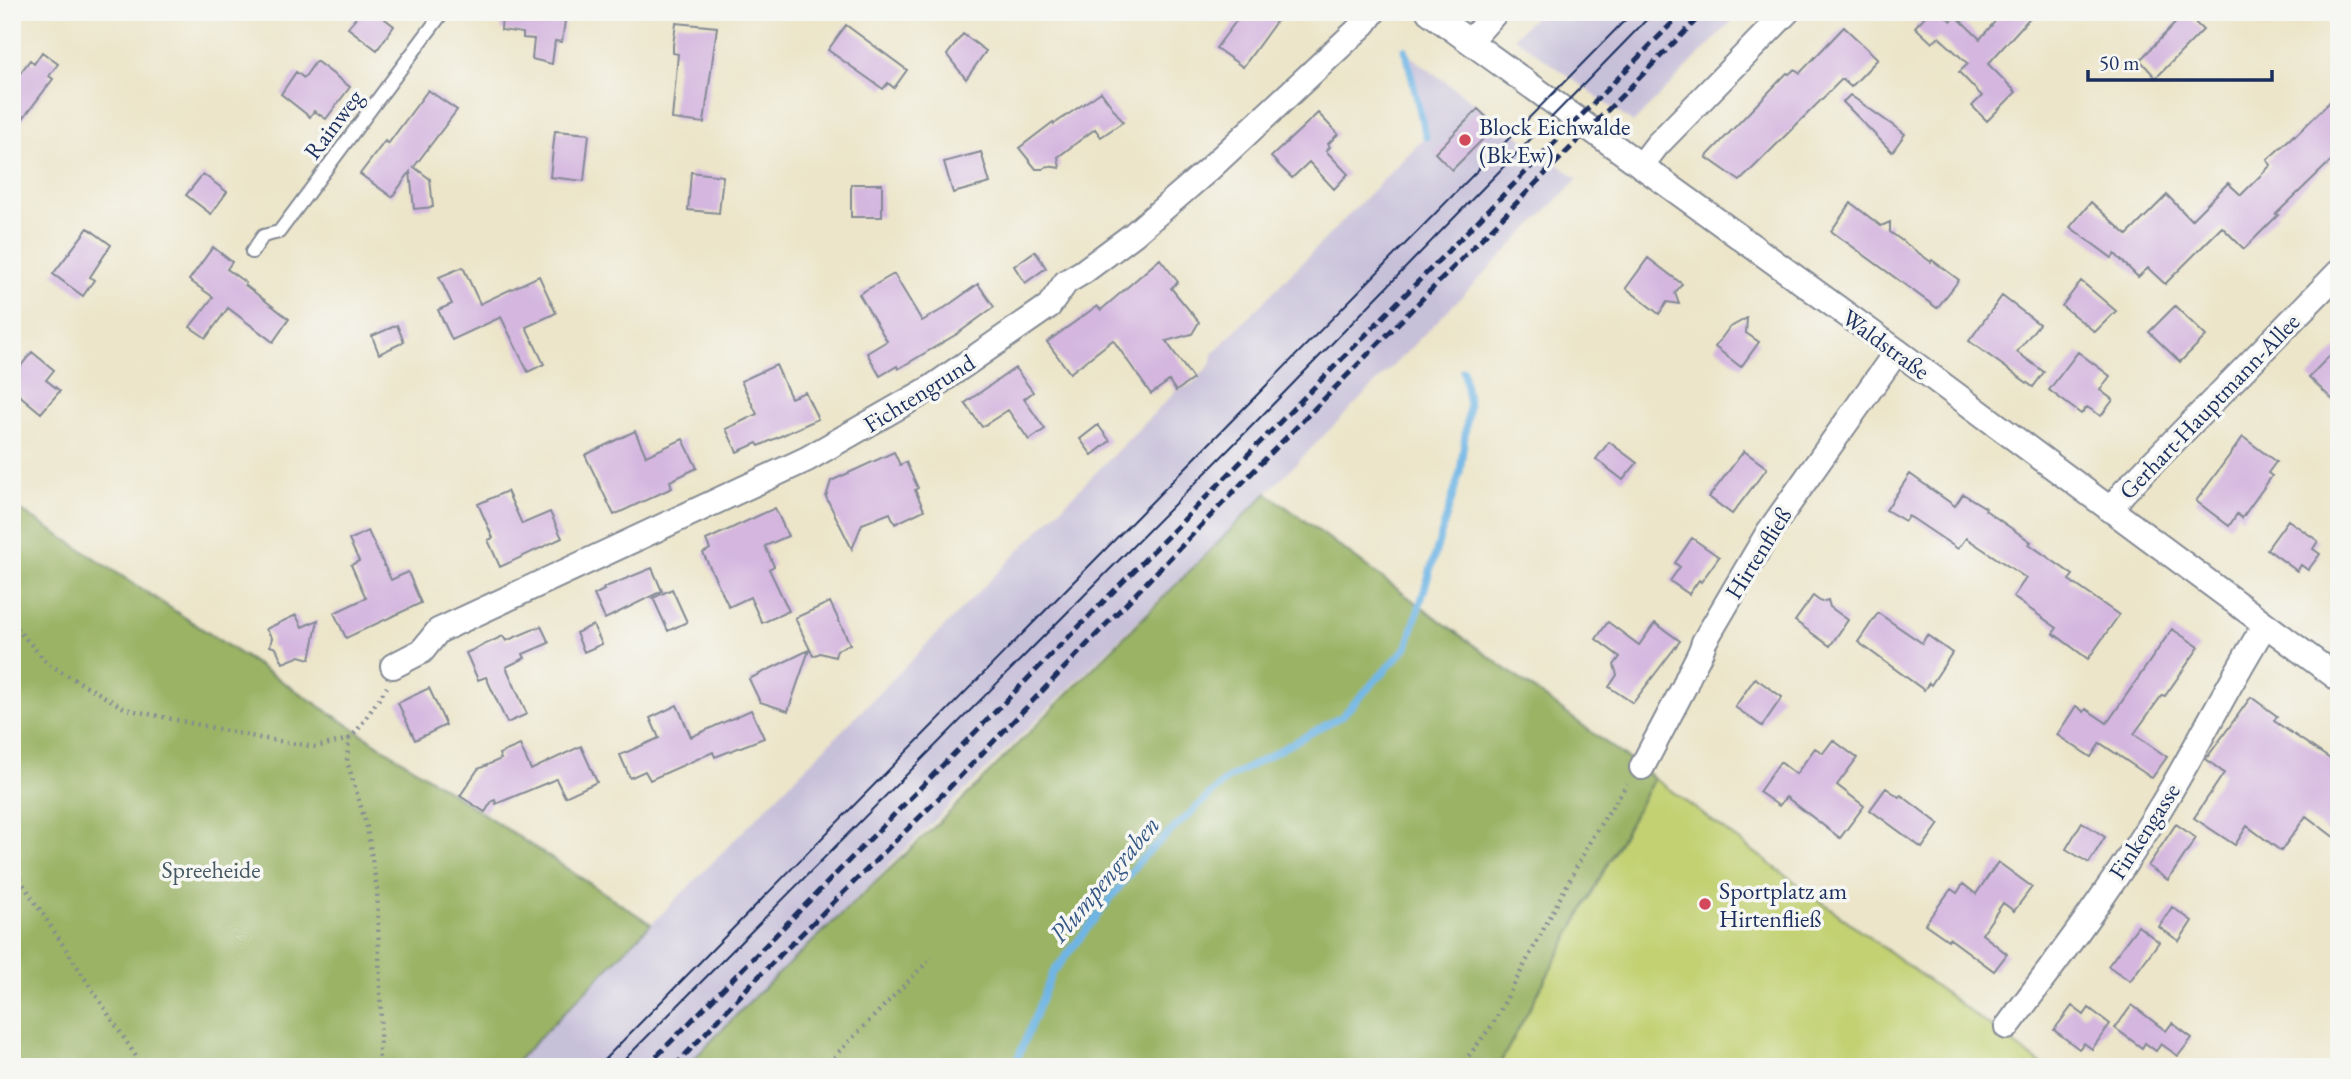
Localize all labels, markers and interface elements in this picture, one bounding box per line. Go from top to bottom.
scale bar [2088,38,2272,82]
text: 50 m [2099,49,2140,76]
street label: Rainweg [296,82,370,165]
place label: Block Eichwalde (Bk Ew) [1479,111,1630,170]
marker: Block Eichwalde (Bk Ew) [1457,132,1473,148]
street label: Waldstraße [1836,302,1936,386]
street label: Gerhart-Hauptmann-Allee [2112,306,2306,506]
street label: Fichtengrund [857,346,981,439]
street label: Hirtenfließ [1718,501,1798,605]
street label: Finkengasse [2101,777,2187,885]
water label: Plumpengraben [1041,808,1167,950]
park label: Spreeheide [161,854,261,885]
place label: Sportplatz am Hirtenfließ [1719,875,1847,934]
marker: Sportplatz am Hirtenfließ [1697,896,1713,912]

